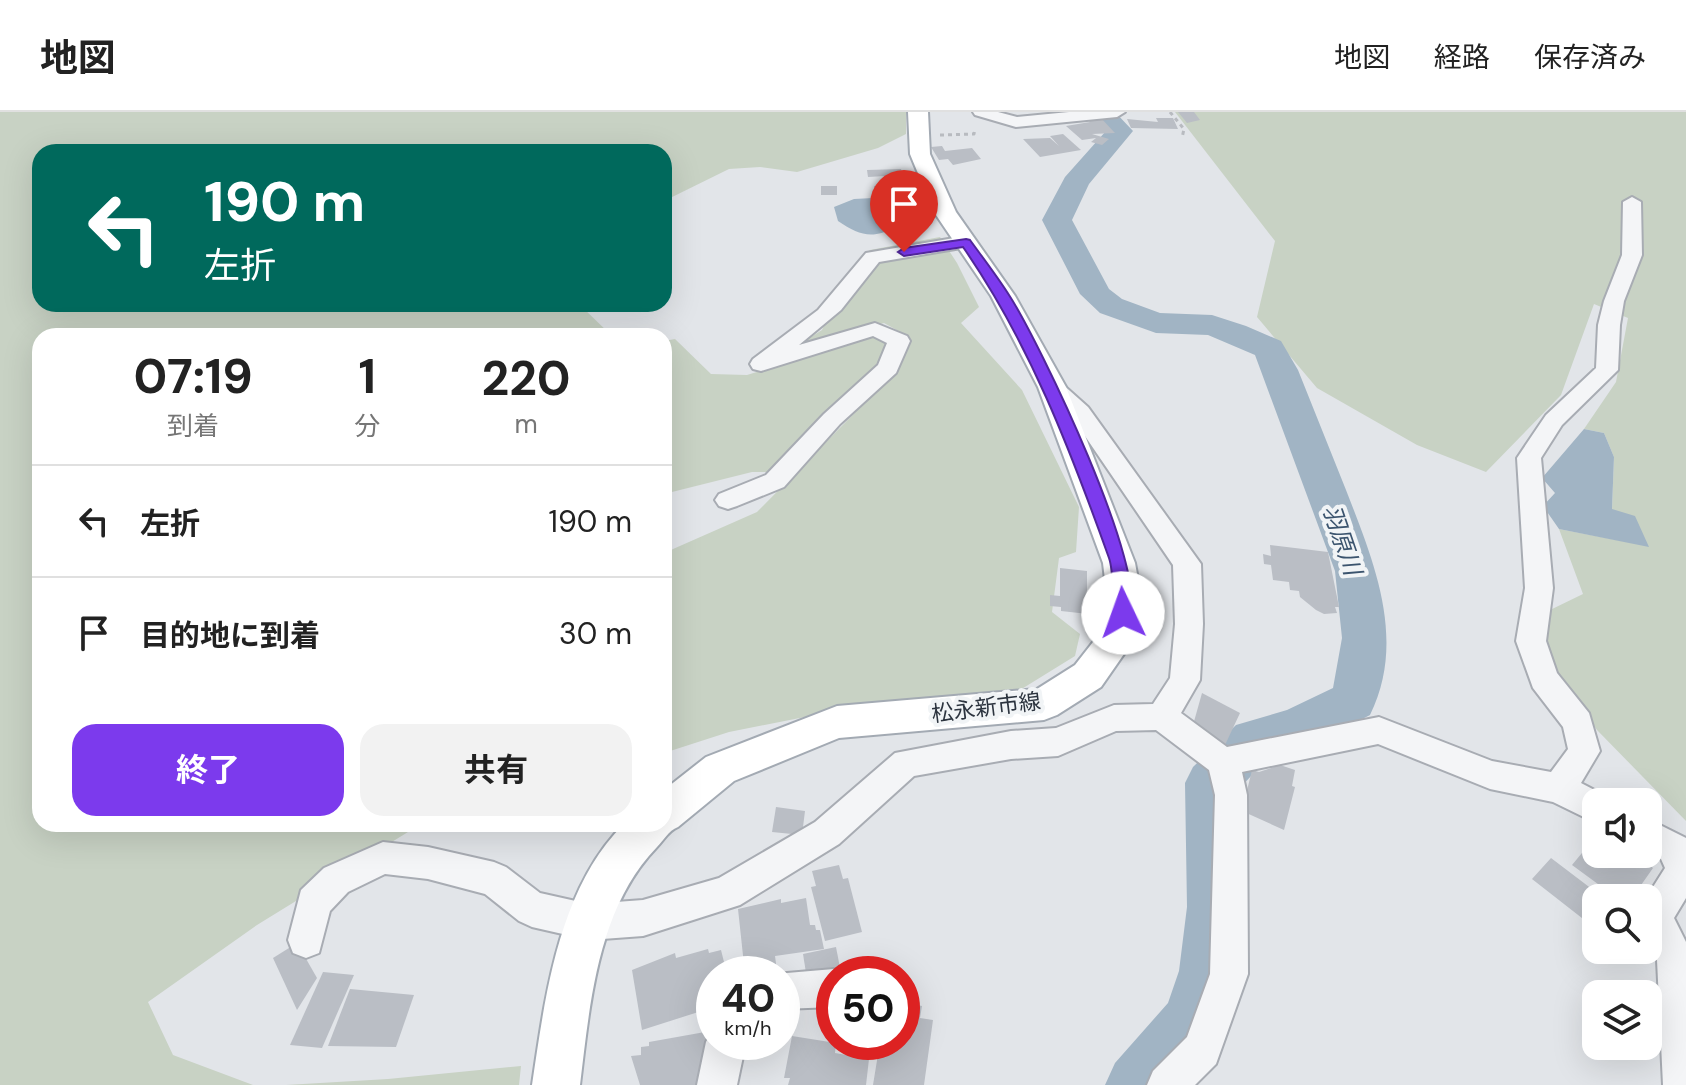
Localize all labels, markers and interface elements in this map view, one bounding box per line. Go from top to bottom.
text: 地図 [40,33,116,83]
text: 地図 [1334,39,1390,76]
text: 経路 [1434,39,1490,76]
text: 保存済み [1534,39,1646,76]
text: 190 m [204,165,365,238]
pin [870,170,938,252]
icon: left [72,176,176,280]
icon: arrive [882,182,926,226]
text: 左折 [204,242,276,289]
text: 07:19 [133,345,253,408]
text: 1 [358,345,376,408]
text: 220 [482,347,571,410]
text: m [514,407,538,441]
text: 到着 [167,409,219,443]
text: 分 [354,409,380,443]
icon: left [72,499,116,543]
water label: 羽原川 [1316,501,1370,582]
text: 190 m [549,502,632,541]
text: 左折 [140,504,200,543]
position arrow [1081,571,1165,655]
icon: arrive [72,611,116,655]
text: 30 m [559,614,632,653]
text: 目的地に到着 [140,616,320,655]
street label: 松永新市線 [930,686,1042,729]
button: 終了 [72,724,344,816]
button: 共有 [360,724,632,816]
map controls [1582,788,1662,1060]
button: sound [1582,788,1662,868]
button: search [1582,884,1662,964]
speed limit sign: 50 [816,956,920,1060]
text: 40 [721,972,775,1024]
button: layers [1582,980,1662,1060]
text: km/h [724,1015,772,1041]

